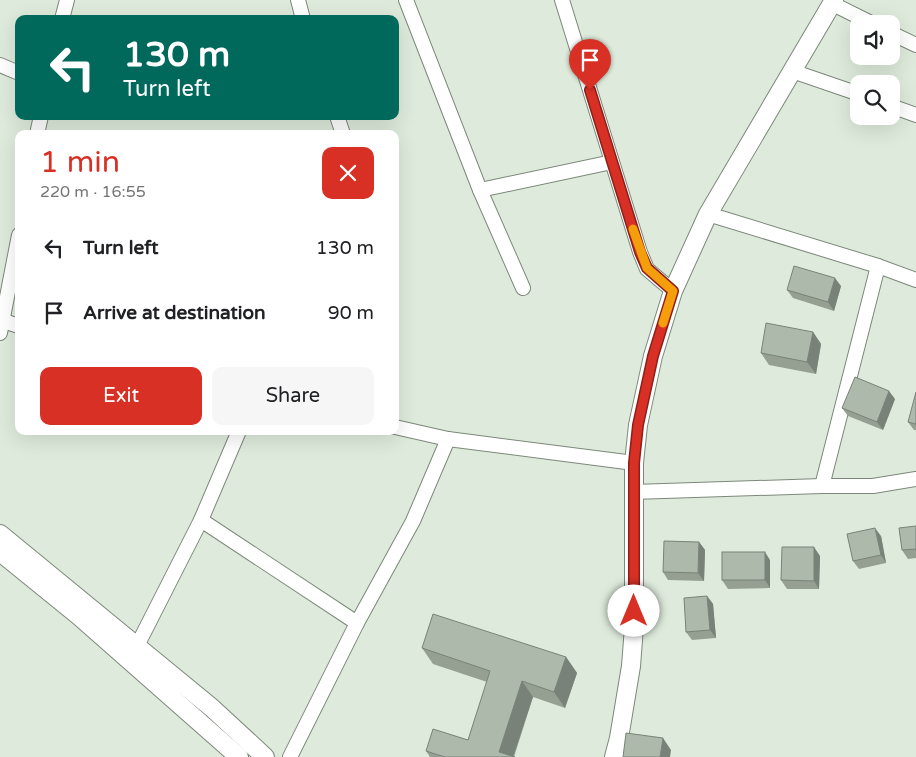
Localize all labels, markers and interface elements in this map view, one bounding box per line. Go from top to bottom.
map controls [850,15,900,125]
button: sound [850,15,900,65]
text: 130 m [123,34,230,76]
icon: left [40,35,105,100]
pin [569,39,611,90]
icon: arrive [576,46,604,74]
button: search [850,75,900,125]
text: Turn left [123,76,211,102]
text: 1 min [40,144,120,181]
button: close [322,147,374,199]
text: 220 m · 16:55 [40,182,146,202]
icon: left [40,234,68,262]
text: Turn left [83,237,159,259]
text: 130 m [316,237,374,259]
icon: arrive [40,299,68,327]
text: Arrive at destination [83,302,266,324]
text: 90 m [328,302,374,324]
button: Exit [40,367,202,425]
button: Share [212,367,374,425]
position arrow [607,584,659,636]

